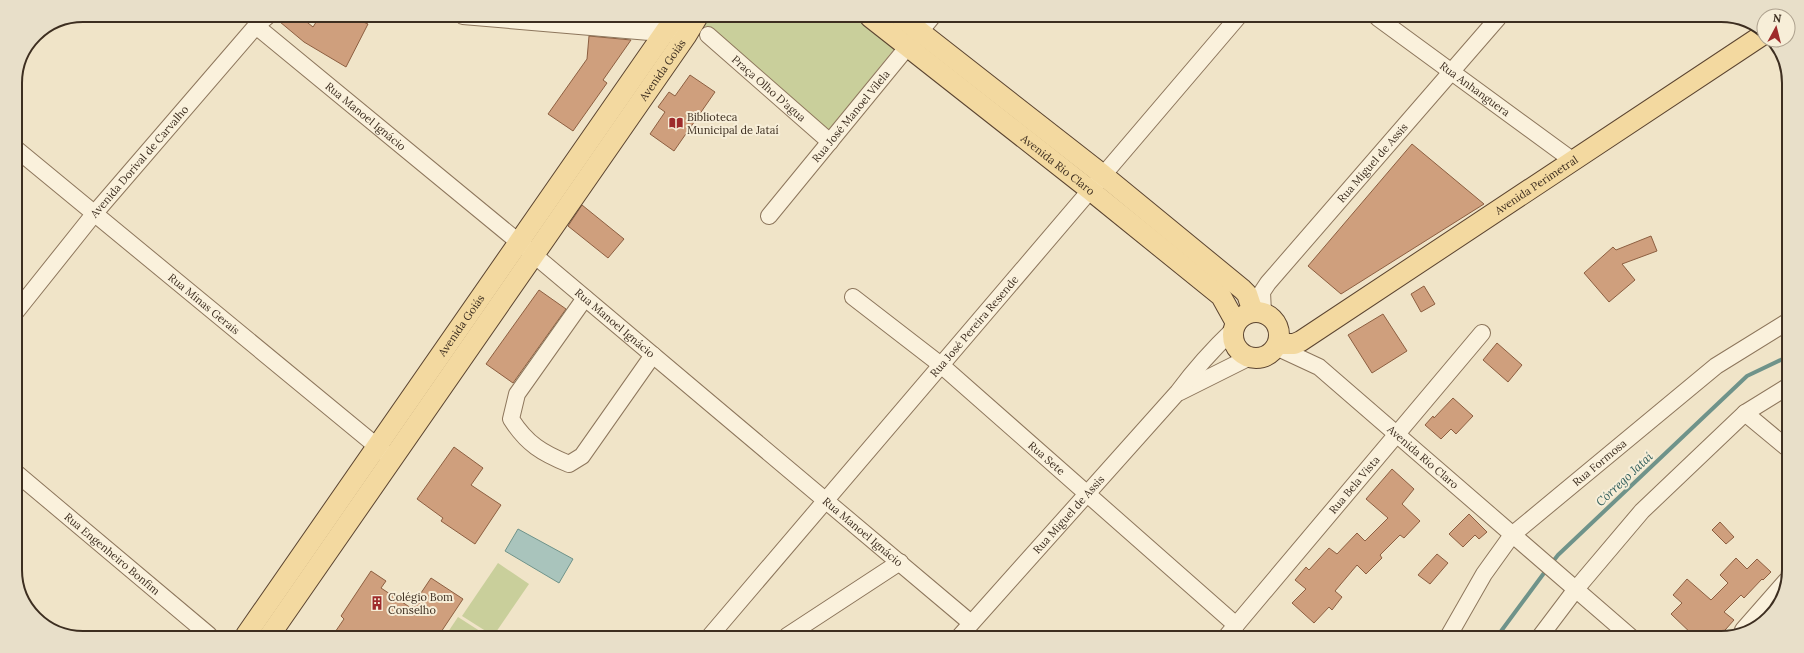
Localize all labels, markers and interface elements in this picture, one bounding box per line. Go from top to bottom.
north arrow [1756,8,1796,48]
text: N [1772,11,1783,26]
street label: Avenida Goiás [636,36,689,104]
street label: Praça Olho D'agua [729,52,809,125]
street label: Rua Anhanguera [1437,59,1513,119]
street label: Rua José Manoel Vilela [809,67,893,165]
street label: Rua Manoel Ignácio [322,79,409,153]
street label: Avenida Dorival de Carvalho [86,103,191,221]
place label: Biblioteca Municipal de Jataí [687,110,779,137]
library icon: Biblioteca Municipal de Jataí [668,115,684,131]
street label: Rua Miguel de Assis [1334,120,1411,205]
street label: Avenida Rio Claro [1017,131,1098,198]
street label: Avenida Perimetral [1491,152,1581,218]
street label: Rua Minas Gerais [165,270,243,337]
street label: Rua José Pereira Resende [927,273,1021,380]
street label: Rua Manoel Ignácio [572,285,658,361]
street label: Avenida Goiás [434,292,487,360]
street label: Avenida Rio Claro [1384,422,1462,492]
street label: Rua Formosa [1569,436,1630,489]
street label: Rua Sete [1025,438,1068,478]
water label: Córrego Jataí [1592,449,1656,509]
street label: Rua Bela Vista [1326,453,1383,517]
street label: Rua Miguel de Assis [1030,472,1107,557]
street label: Rua Manoel Ignácio [820,494,906,570]
street label: Rua Engenheiro Bonfim [62,510,163,598]
place label: Colégio Bom Conselho [388,590,453,617]
building icon: Colégio Bom Conselho [369,595,385,611]

